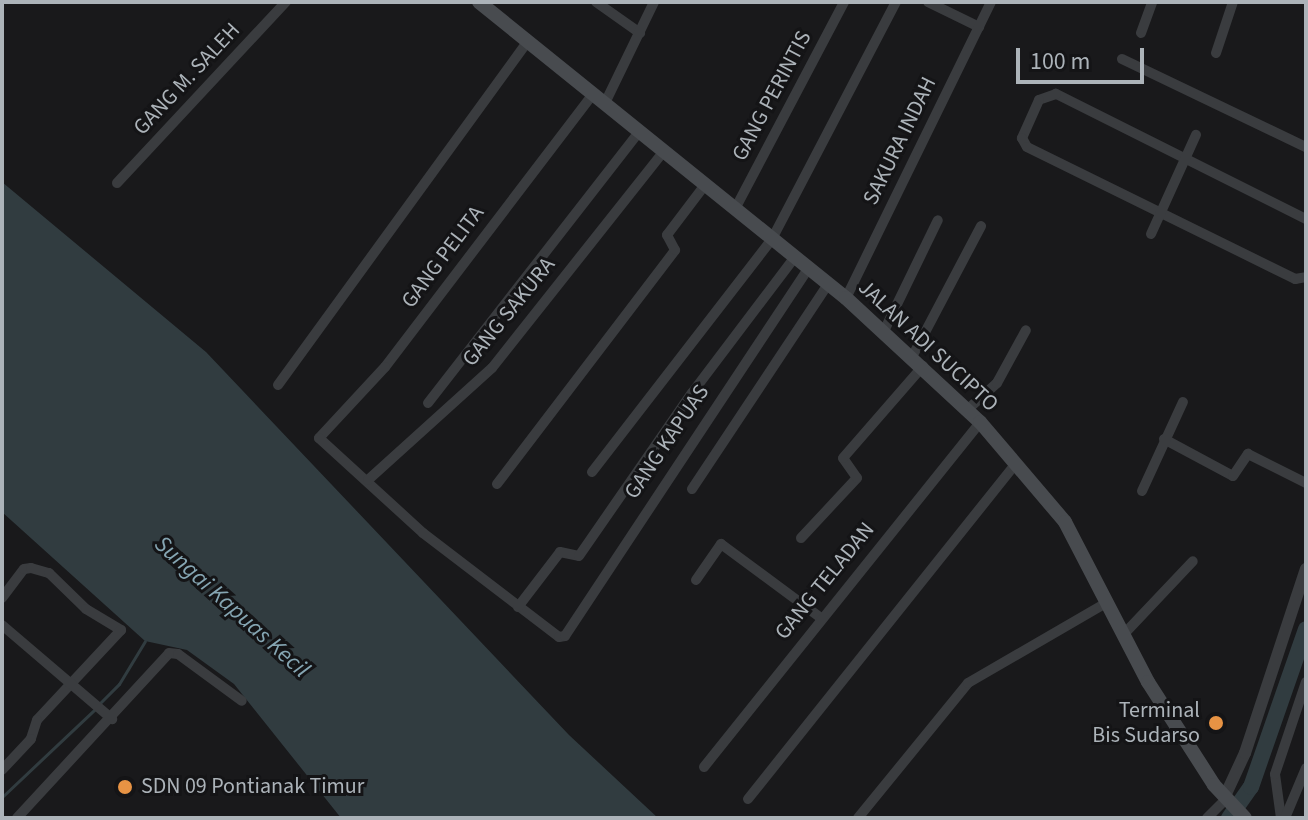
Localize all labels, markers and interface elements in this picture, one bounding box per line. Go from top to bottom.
street label: GANG M. SALEH [128,17,246,141]
street label: GANG PERINTIS [727,26,817,166]
scale bar [1020,32,1148,82]
text: 100 m [1030,44,1090,79]
street label: SAKURA INDAH [858,73,942,209]
street label: GANG PELITA [396,201,490,313]
street label: GANG SAKURA [457,252,561,372]
street label: JALAN ADI SUCIPTO [853,274,1003,418]
street label: GANG KAPUAS [619,380,715,504]
street label: GANG TELADAN [770,517,880,645]
water label: Sungai Kapuas Kecil [149,530,315,684]
place label: Terminal Bis Sudarso [1092,697,1200,748]
marker: Terminal Bis Sudarso [1207,714,1225,732]
place label: SDN 09 Pontianak Timur [141,774,364,800]
marker: SDN 09 Pontianak Timur [116,778,134,796]

